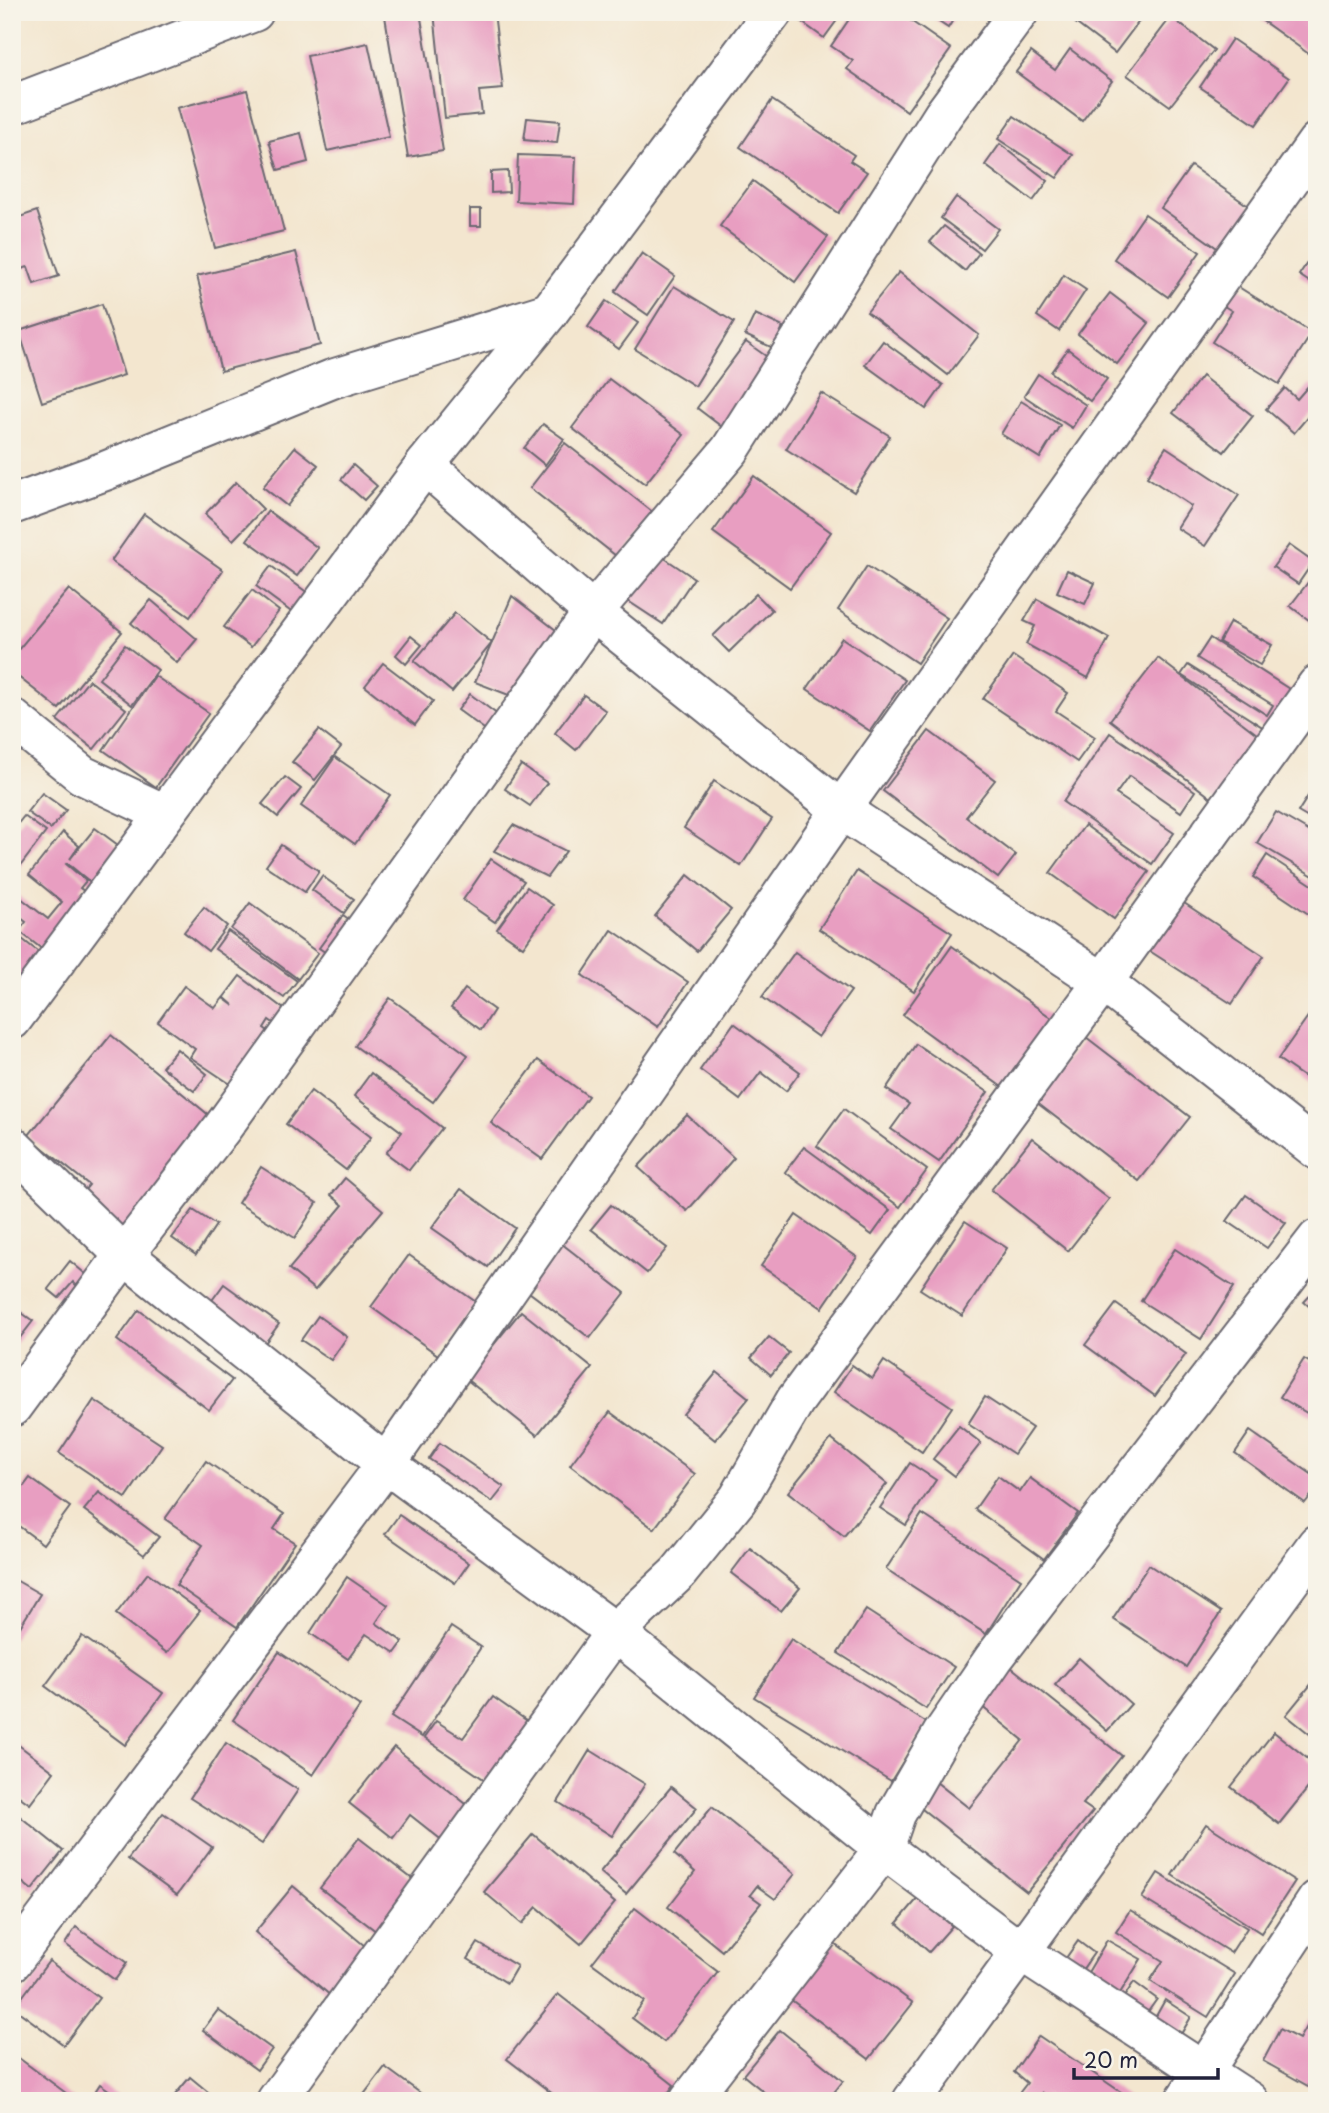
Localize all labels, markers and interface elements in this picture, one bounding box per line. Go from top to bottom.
scale bar [1074,2036,1217,2080]
text: 20 m [1084,2043,1138,2075]

